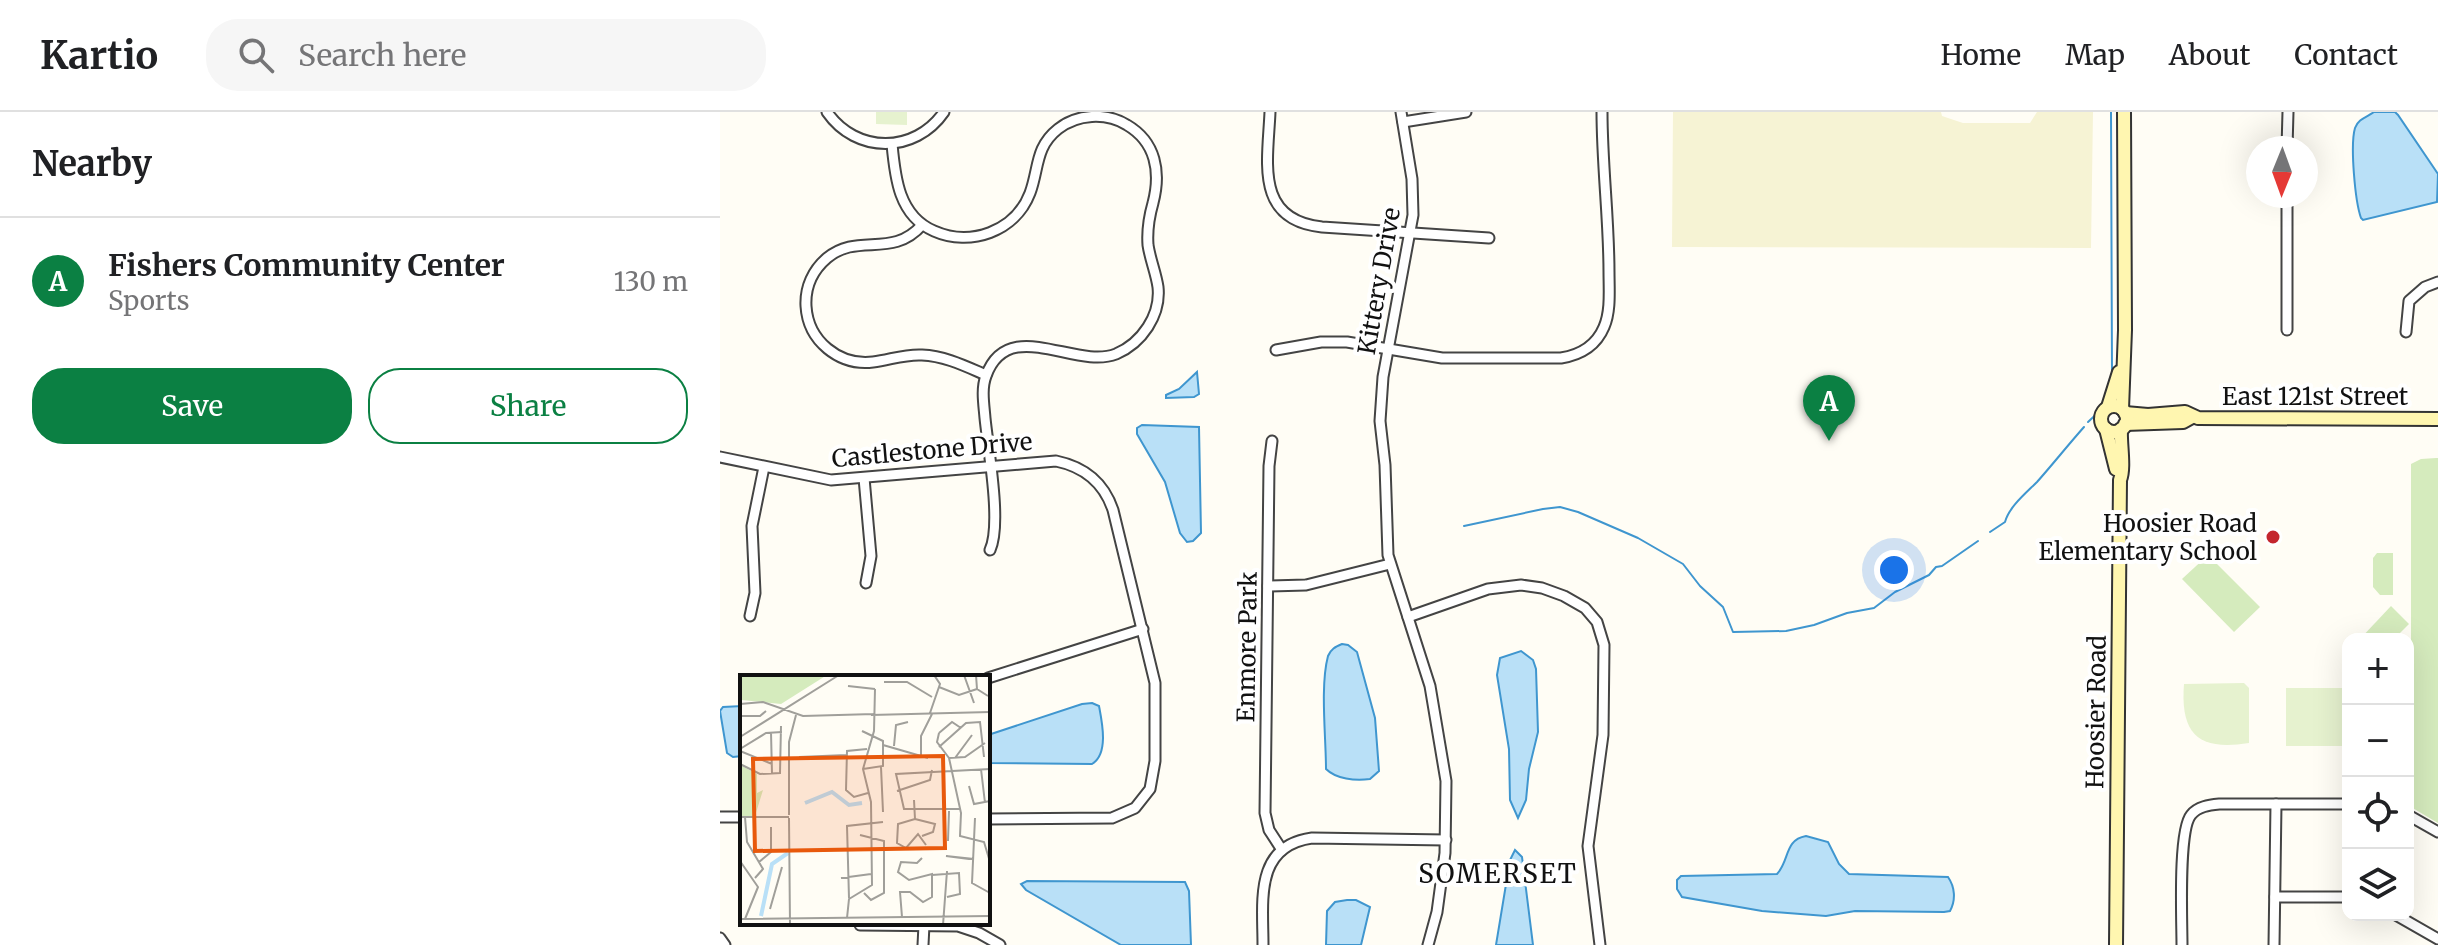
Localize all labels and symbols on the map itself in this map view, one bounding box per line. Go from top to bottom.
north arrow [2246,136,2318,208]
street label: Kittery Drive [1351,205,1407,357]
pin: A [1803,375,1855,441]
street label: East 121st Street [2222,381,2409,412]
street label: Castlestone Drive [830,426,1034,474]
place label: Hoosier Road Elementary School [2038,508,2257,567]
marker: Hoosier Road Elementary School [2264,528,2282,546]
your location [1874,550,1914,590]
street label: Enmore Park [1230,571,1264,723]
street label: Hoosier Road [2079,635,2113,789]
inset map [740,675,990,925]
district label: SOMERSET [1418,857,1578,890]

